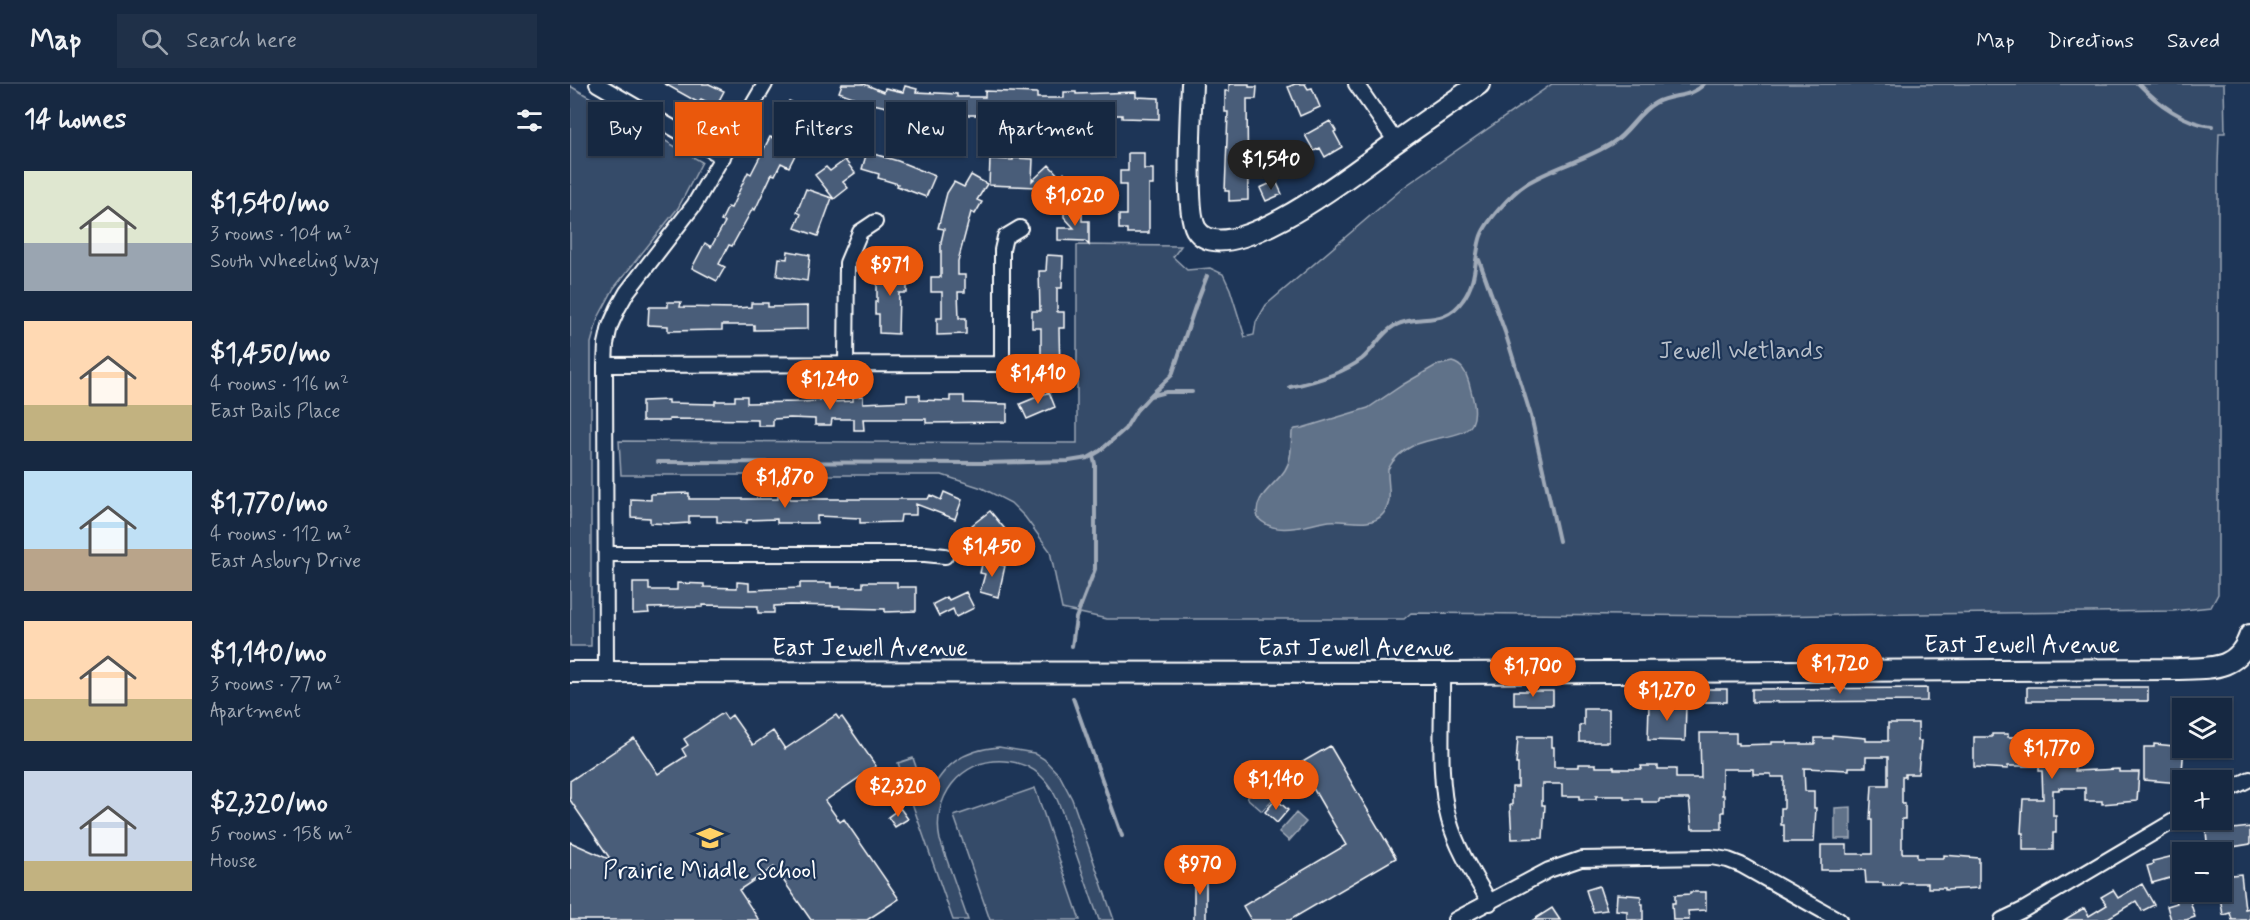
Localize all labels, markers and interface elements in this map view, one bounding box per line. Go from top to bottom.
search box [117,14,537,68]
text: Map [30,23,81,60]
icon: search [138,25,171,58]
text: Search here [186,27,297,55]
text: Map [1976,27,2015,55]
text: Directions [2048,27,2134,55]
text: Saved [2167,27,2220,55]
chip: Buy [588,102,663,156]
chip: Rent [675,102,762,156]
chip: Filters [774,102,874,156]
chip: New [886,102,966,156]
chip: Apartment [978,102,1115,156]
text: 14 homes [24,103,126,137]
icon: filters [513,104,546,137]
pin: $1,540 [1222,140,1320,191]
text: $1,540 [1242,146,1300,173]
pin: $1,020 [1026,176,1124,227]
text: $1,020 [1045,182,1105,209]
text: $1,540/mo [210,187,329,221]
icon: home [72,195,144,267]
text: 3 rooms · 104 m² [210,221,352,248]
pin: $971 [854,246,926,297]
text: South Wheeling Way [210,248,379,275]
text: $971 [870,252,910,279]
park label: Jewell Wetlands [1659,336,1824,367]
text: $1,450/mo [210,337,330,371]
icon: home [72,345,144,417]
pin: $1,410 [989,354,1087,405]
pin: $1,240 [781,360,879,411]
text: $1,410 [1010,360,1066,387]
text: $1,240 [801,366,859,393]
text: 4 rooms · 116 m² [210,371,349,398]
text: East Bails Place [210,398,340,425]
pin: $1,870 [736,458,834,509]
text: $1,870 [756,464,814,491]
text: $1,770/mo [210,487,328,521]
icon: home [72,495,144,567]
text: 4 rooms · 112 m² [210,521,351,548]
pin: $1,450 [943,527,1041,578]
text: $1,450 [962,533,1022,560]
text: East Asbury Drive [210,548,361,575]
street label: East Jewell Avenue [1924,630,2120,661]
street label: East Jewell Avenue [772,633,968,664]
street label: East Jewell Avenue [1258,633,1454,664]
text: $1,140/mo [210,637,327,671]
pin: $1,720 [1791,644,1889,695]
icon: home [72,645,144,717]
pin: $1,700 [1484,647,1582,698]
text: $1,720 [1811,650,1869,677]
text: $1,700 [1504,653,1562,680]
text: 3 rooms · 77 m² [210,671,342,698]
pin: $1,270 [1618,671,1716,722]
text: $1,270 [1638,677,1696,704]
text: Apartment [210,698,301,725]
map controls [2172,698,2232,902]
button: layers [2172,698,2232,758]
pin: $1,770 [2003,729,2101,780]
text: $1,770 [2023,735,2081,762]
pin: $1,140 [1227,760,1325,811]
text: $1,140 [1248,766,1304,793]
pin: $2,320 [849,767,947,818]
button: + [2172,770,2232,830]
text: $2,320 [869,773,927,800]
text: $2,320/mo [210,787,328,821]
icon: home [72,795,144,867]
text: 5 rooms · 158 m² [210,821,353,848]
school or university icon: Prairie Middle School [695,823,725,853]
button: − [2172,842,2232,902]
pin: $970 [1164,845,1236,896]
text: House [210,848,257,875]
text: $970 [1178,851,1222,878]
place label: Prairie Middle School [603,856,817,887]

